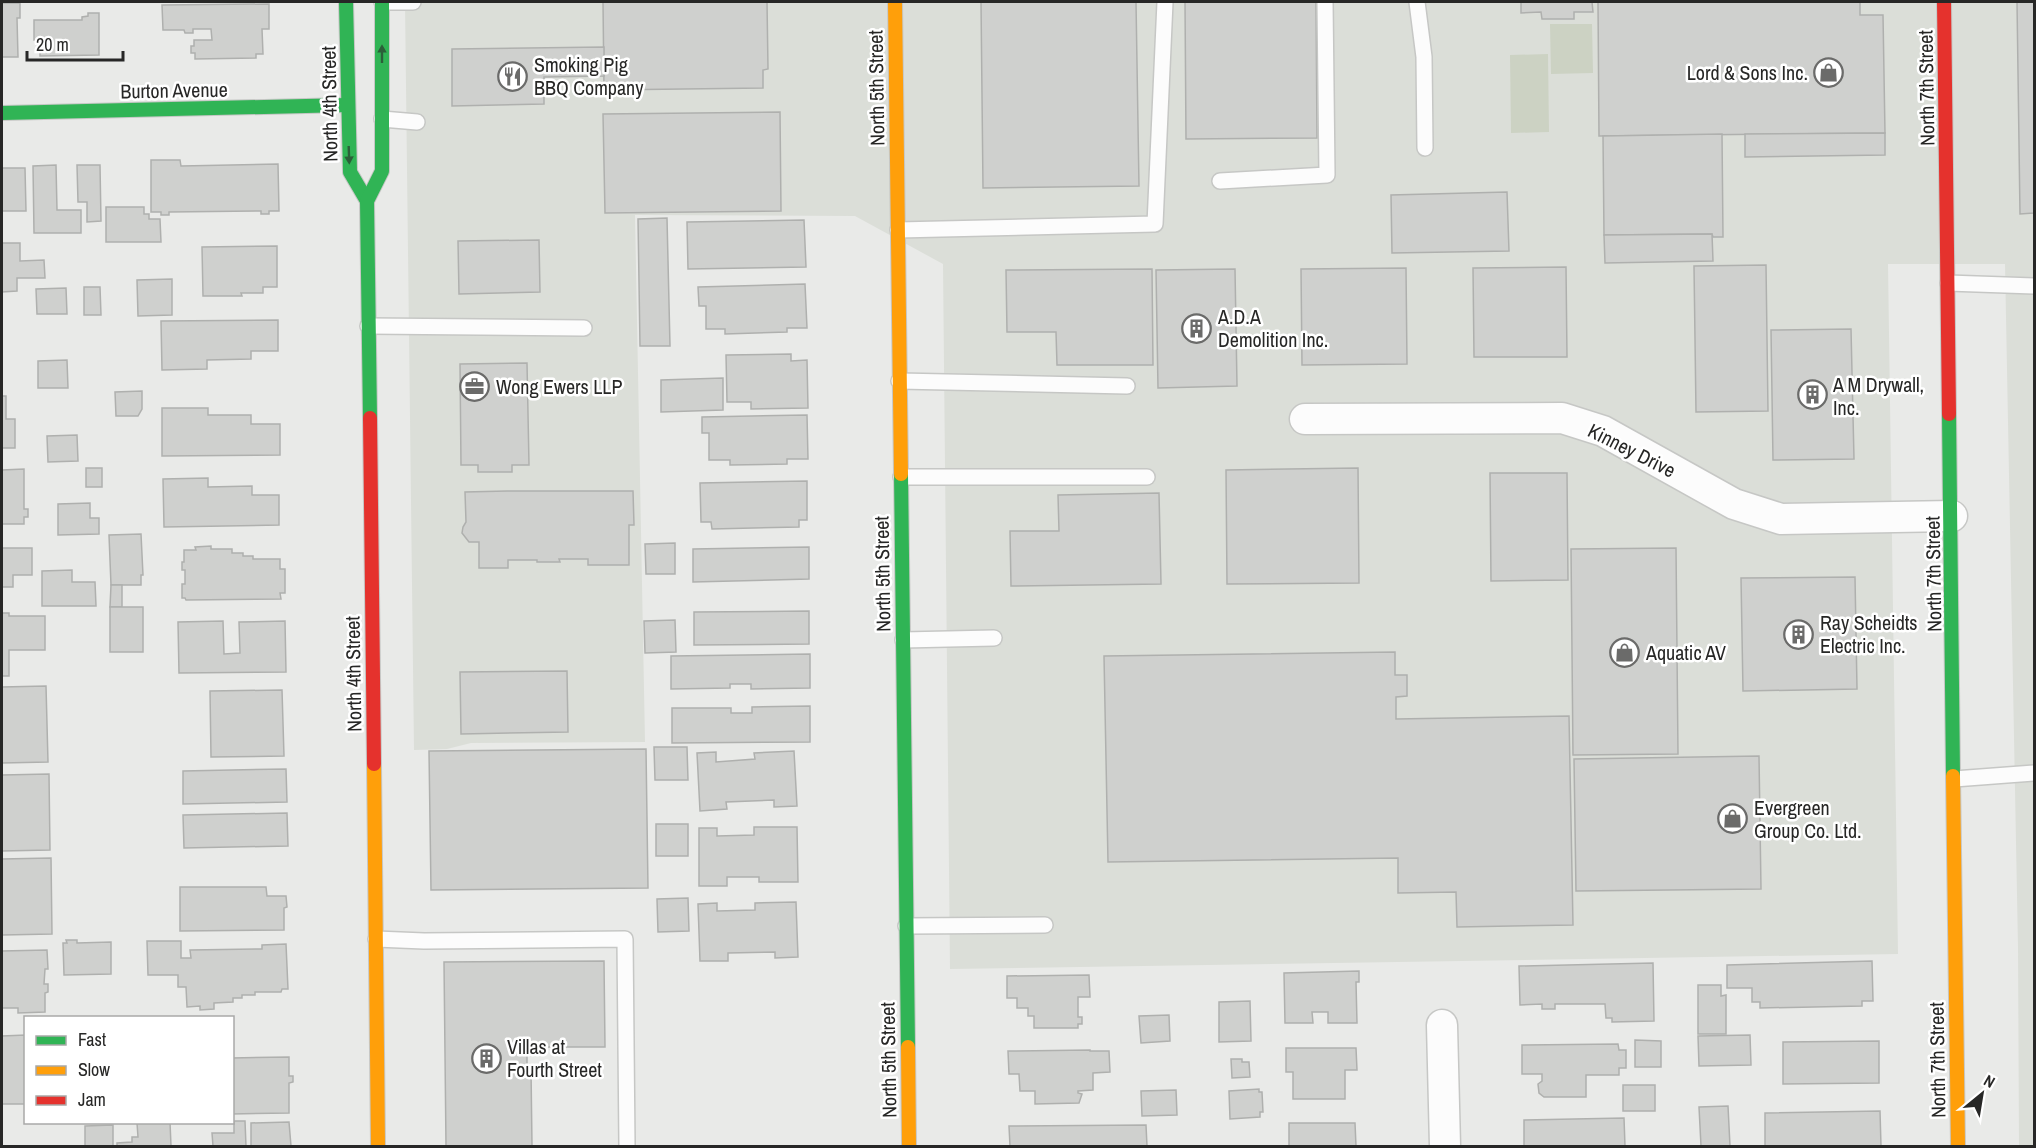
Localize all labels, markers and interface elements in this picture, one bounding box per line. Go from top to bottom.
scale bar [27,24,123,62]
street label: North 5th Street [861,29,891,146]
street label: North 7th Street [1911,29,1941,146]
text: 20 m [36,32,69,57]
one-way arrow [378,44,387,63]
street label: North 4th Street [314,45,344,162]
place label: Smoking Pig BBQ Company [534,51,644,101]
shop icon: Lord & Sons Inc. [1813,56,1845,88]
place label: Lord & Sons Inc. [1687,59,1808,86]
restaurant icon: Smoking Pig BBQ Company [497,60,529,92]
street label: Burton Avenue [120,76,228,104]
one-way arrow [344,146,353,165]
place label: A.D.A Demolition Inc. [1217,303,1328,353]
building icon: A.D.A Demolition Inc. [1181,312,1213,344]
office icon: Wong Ewers LLP [459,370,491,402]
place label: A M Drywall, Inc. [1832,371,1924,421]
place label: Wong Ewers LLP [496,373,622,400]
building icon: A M Drywall, Inc. [1796,379,1828,411]
street label: Kinney Drive [1584,416,1680,484]
street label: North 5th Street [867,515,897,632]
street label: North 7th Street [1918,515,1948,632]
place label: Ray Scheidts Electric Inc. [1820,609,1918,659]
street label: North 4th Street [338,615,368,732]
building icon: Ray Scheidts Electric Inc. [1783,618,1815,650]
shop icon: Aquatic AV [1609,636,1641,668]
place label: Aquatic AV [1645,639,1726,666]
place label: Evergreen Group Co. Ltd. [1754,794,1862,844]
shop icon: Evergreen Group Co. Ltd. [1717,802,1749,834]
street label: North 5th Street [873,1001,903,1118]
street label: North 7th Street [1922,1001,1952,1118]
legend [24,1016,234,1124]
text: Fast [78,1027,106,1052]
place label: Villas at Fourth Street [507,1033,602,1083]
building icon: Villas at Fourth Street [470,1042,502,1074]
text: Slow [78,1057,110,1082]
north arrow [1952,1064,2012,1124]
text: N [1980,1069,1999,1093]
text: Jam [78,1087,106,1112]

